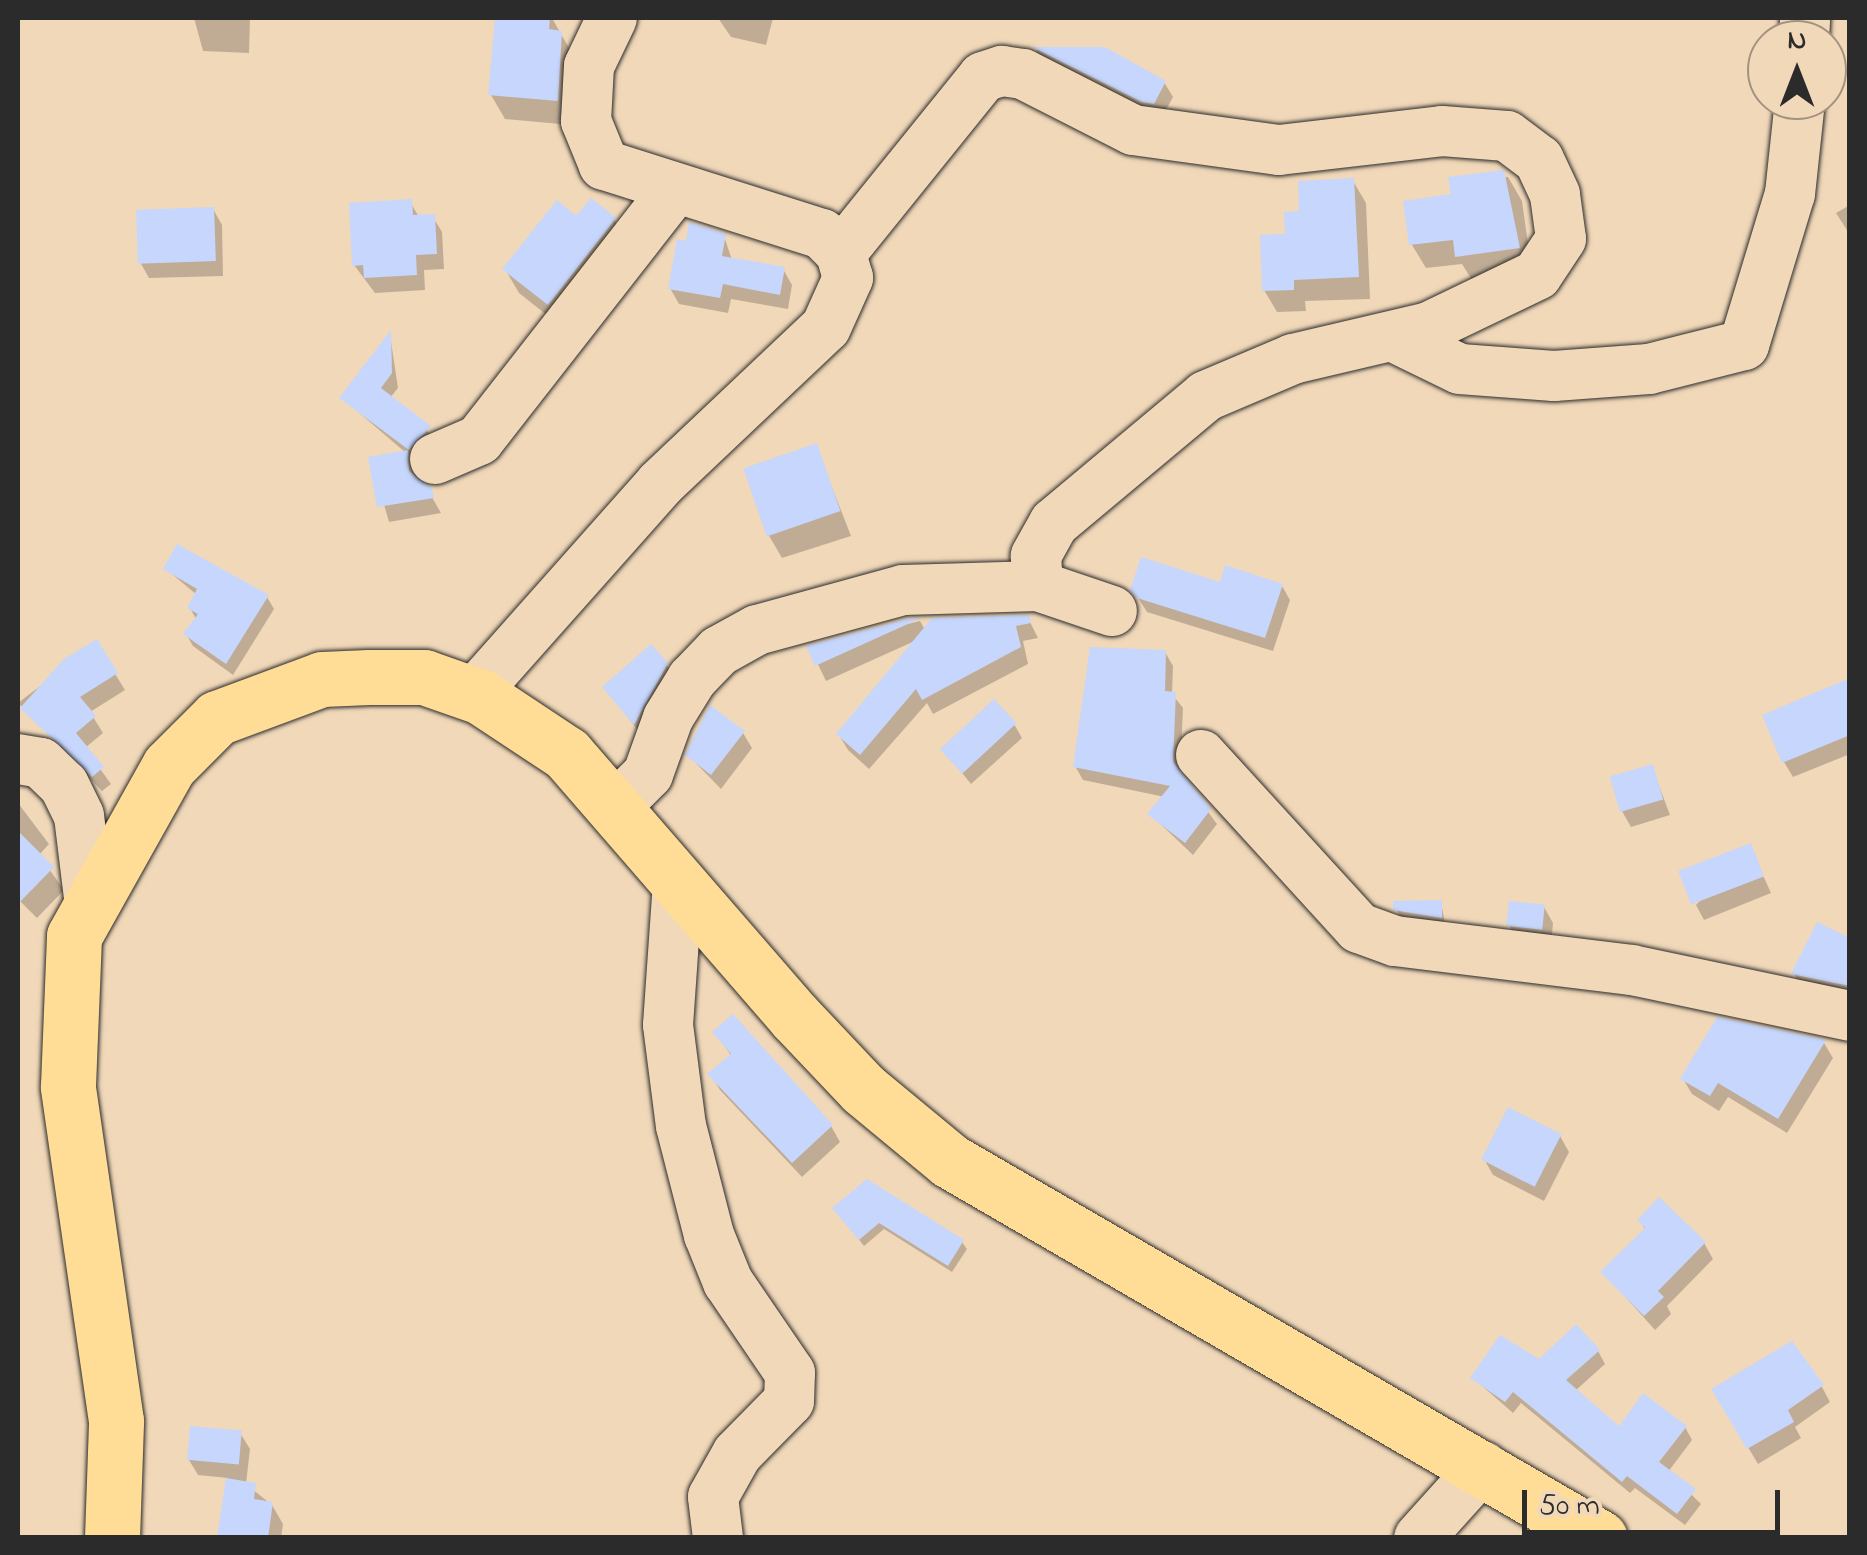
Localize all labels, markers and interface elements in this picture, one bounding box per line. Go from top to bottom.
north arrow [1747,20,1847,120]
text: N [1788,21,1806,62]
scale bar [1527,1470,1784,1532]
text: 50 m [1539,1485,1600,1529]

